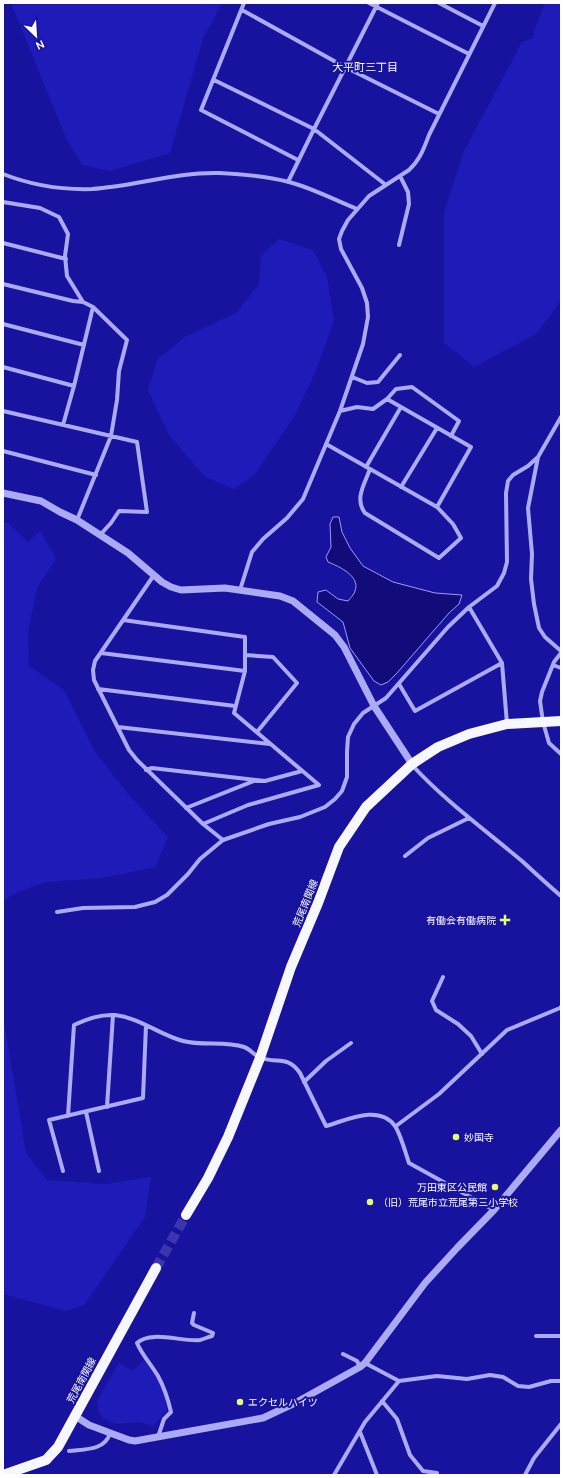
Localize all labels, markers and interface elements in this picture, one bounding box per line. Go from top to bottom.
north arrow [16,16,56,56]
text: N [34,38,46,52]
district label: 大平町三丁目 [332,61,398,73]
street label: 荒尾南関線 [291,878,320,928]
marker: 有働会有働病院 [499,914,511,926]
place label: 有働会有働病院 [426,915,496,926]
marker: 妙国寺 [451,1132,461,1142]
place label: 妙国寺 [464,1132,494,1143]
place label: 万田東区公民館 [417,1182,487,1193]
marker: 万田東区公民館 [490,1182,500,1192]
marker: （旧）荒尾市立荒尾第三小学校 [365,1197,375,1207]
place label: （旧）荒尾市立荒尾第三小学校 [378,1197,518,1208]
street label: 荒尾南関線 [65,1356,98,1405]
marker: エクセルハイツ [235,1397,245,1407]
place label: エクセルハイツ [248,1397,318,1408]

